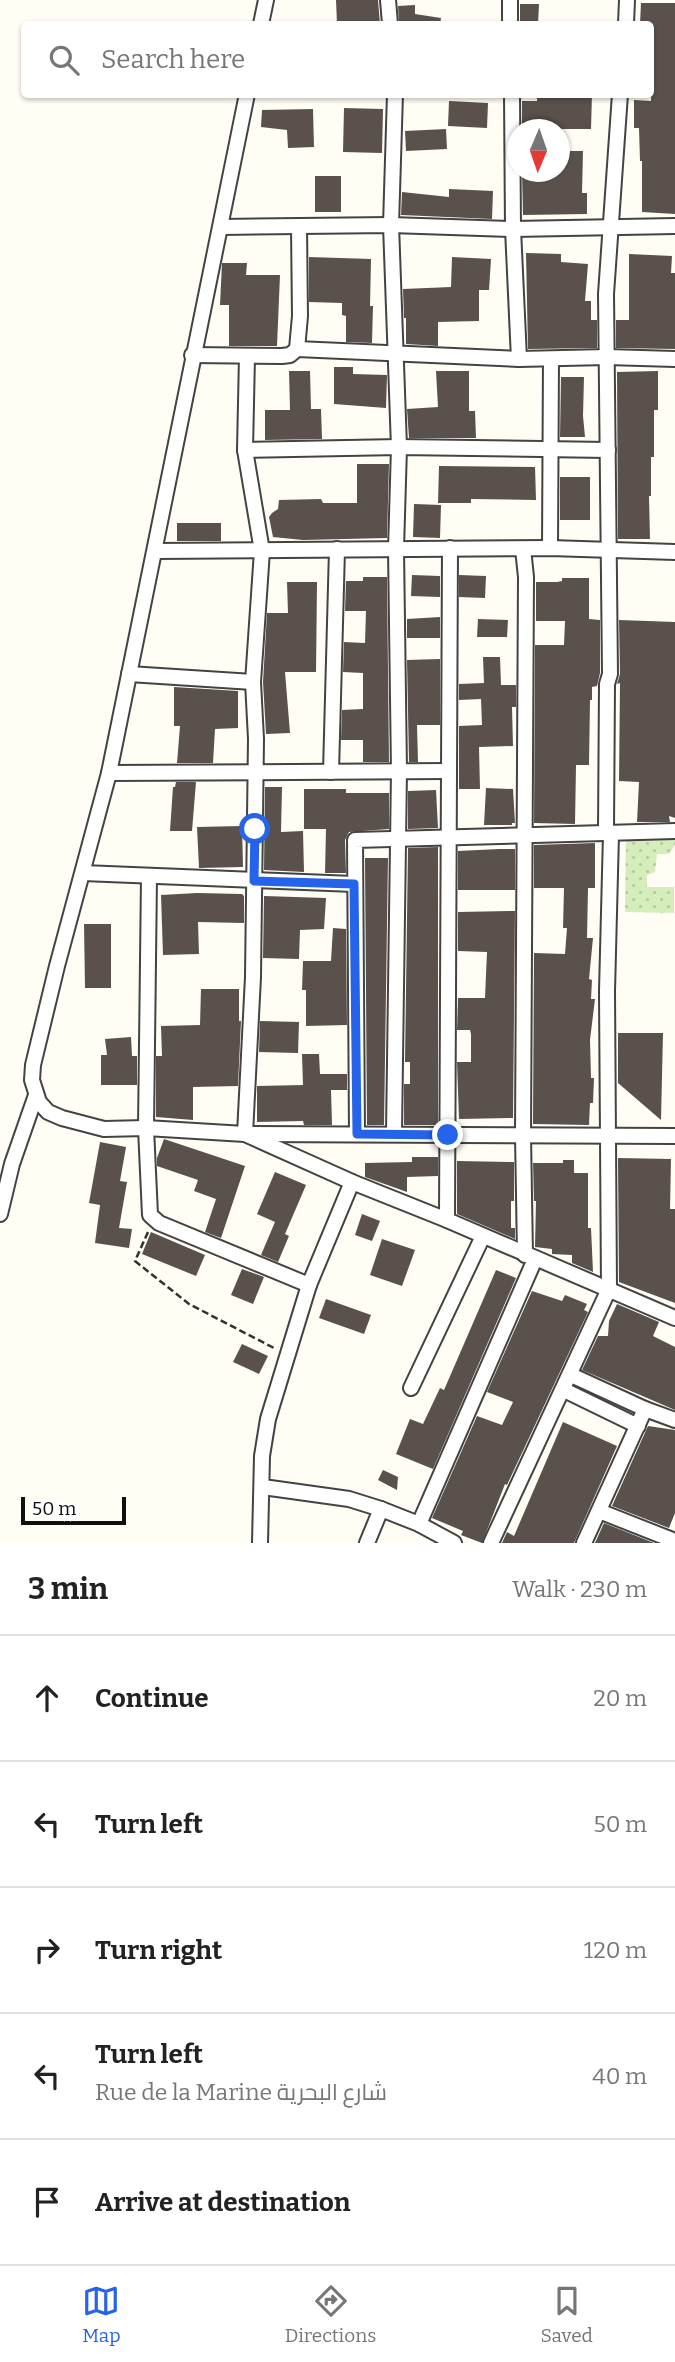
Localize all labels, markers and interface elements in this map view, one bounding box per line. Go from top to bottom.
search box [21,21,654,98]
icon: search [45,41,83,79]
text: Search here [101,44,245,75]
north arrow [507,119,570,182]
route start [239,813,270,844]
route end [432,1119,463,1150]
scale bar [21,1494,126,1526]
text: 50 m [32,1497,76,1520]
text: 3 min [28,1571,108,1607]
text: Walk · 230 m [512,1575,647,1603]
icon: ahead [28,1679,66,1717]
text: Continue [95,1683,209,1714]
text: 20 m [593,1684,647,1712]
icon: left [28,1805,66,1843]
text: Turn left [95,1809,203,1840]
text: 50 m [593,1810,647,1838]
icon: right [28,1931,66,1969]
text: Turn right [95,1935,222,1966]
text: 120 m [584,1936,647,1964]
text: Turn left [95,2039,203,2070]
icon: left [28,2057,66,2095]
text: 40 m [592,2062,647,2090]
text: Rue de la Marine شارع البحرية [95,2078,387,2106]
icon: arrive [28,2183,66,2221]
text: Arrive at destination [95,2187,350,2218]
tab: Map [82,2282,121,2347]
tab: Directions [285,2282,376,2347]
tab: Saved [541,2282,593,2347]

